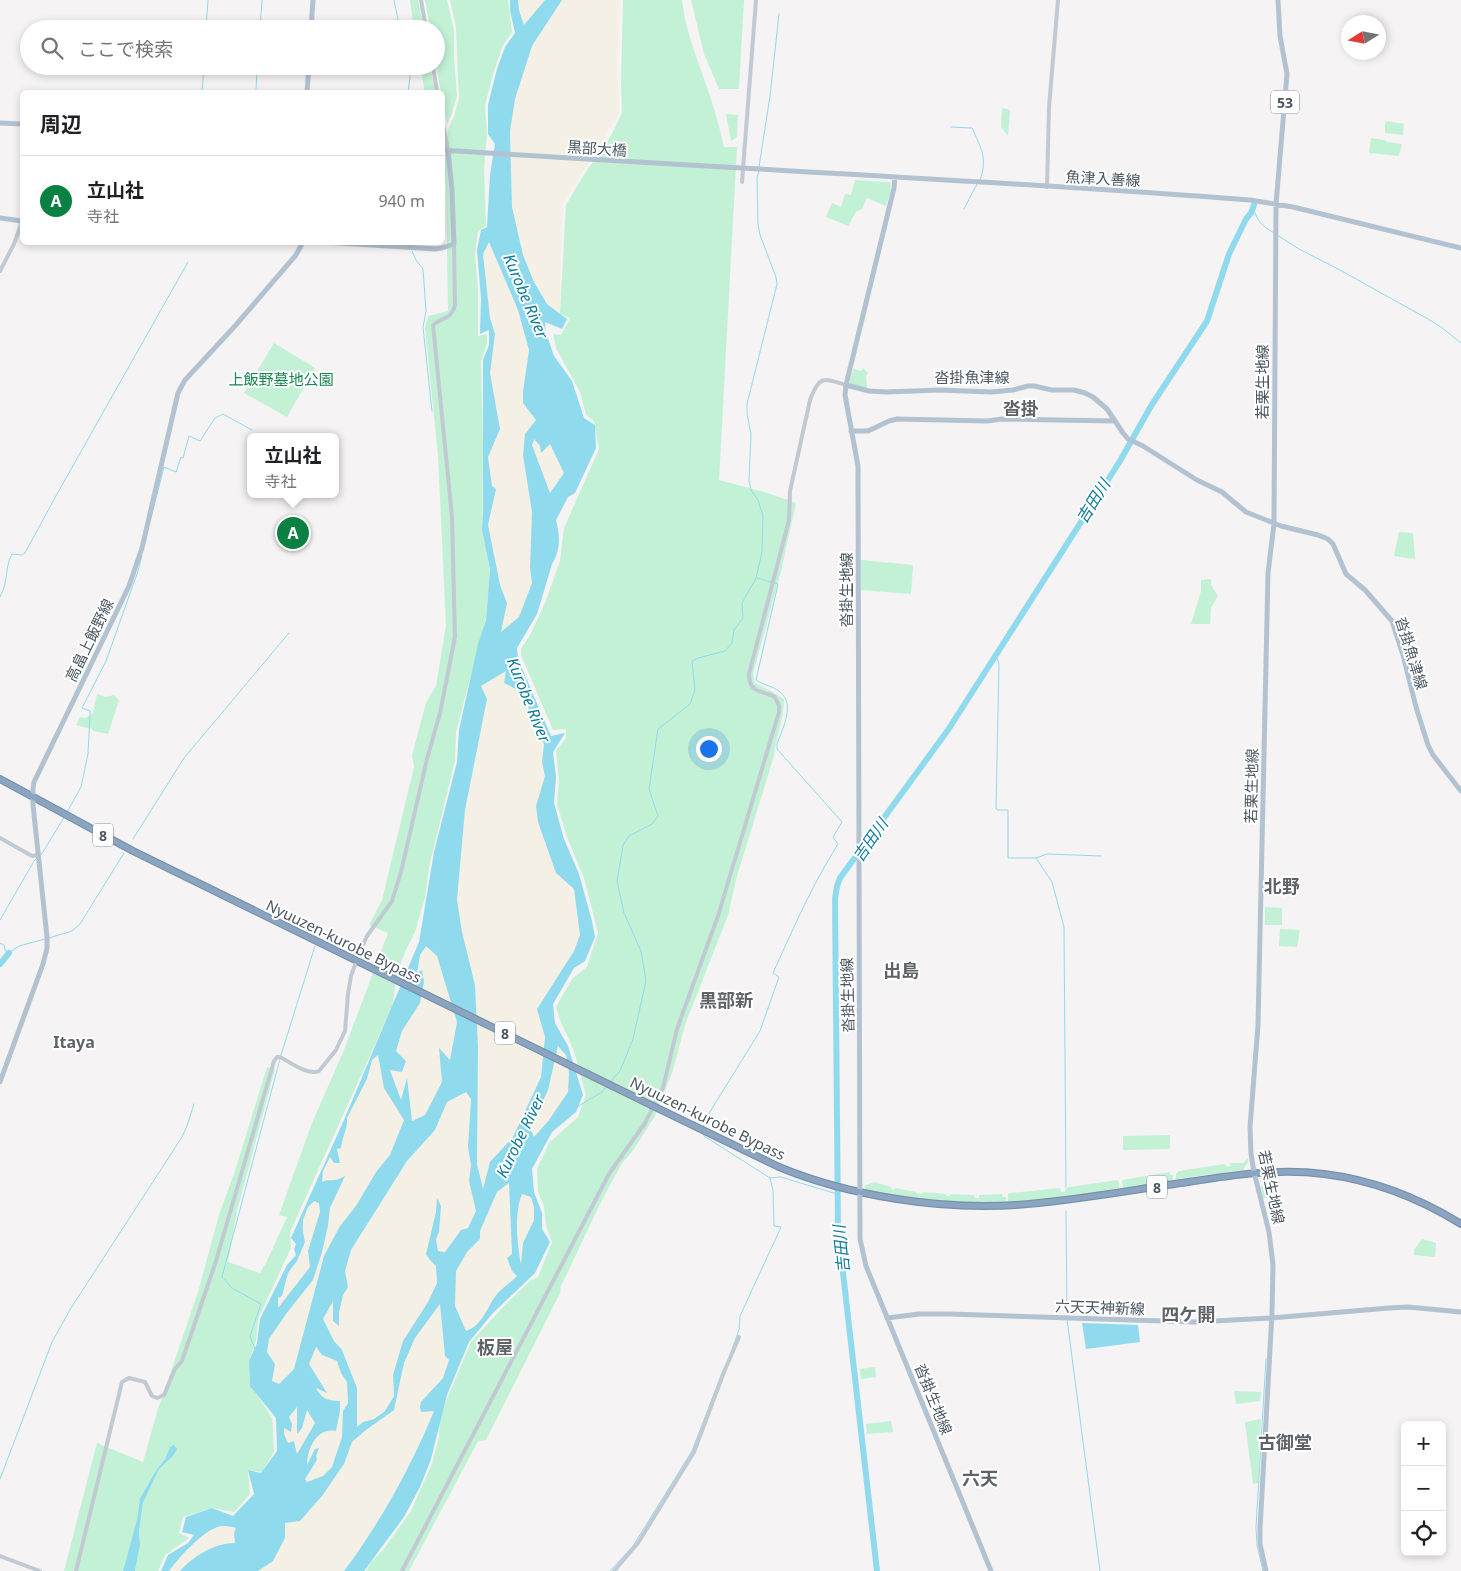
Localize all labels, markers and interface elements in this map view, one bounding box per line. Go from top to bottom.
north arrow [1341,15,1386,60]
search box [20,20,445,75]
icon: search [38,34,66,62]
text: ここで検索 [78,36,173,62]
road number: 53 [1271,90,1299,114]
text: 周辺 [40,110,82,138]
street label: 黒部大橋 [566,136,628,160]
street label: 魚津入善線 [1065,166,1141,190]
text: 立山社 [87,177,144,203]
text: A [50,190,62,212]
text: 940 m [378,190,425,212]
text: 寺社 [87,205,119,227]
water label: Kurobe River [498,250,554,342]
street label: 若栗生地線 [1252,344,1272,420]
street label: 沓掛魚津線 [934,367,1010,387]
park label: 上飯野墓地公園 [228,369,334,389]
district label: 沓掛 [1003,396,1039,420]
popup [247,433,339,498]
text: 立山社 [264,442,322,468]
text: 寺社 [264,470,297,492]
water label: 吉田川 [1071,473,1116,527]
pin: A [277,514,309,552]
street label: 沓掛生地線 [836,552,856,628]
street label: 高畠上飯野線 [60,595,118,685]
street label: 沓掛魚津線 [1391,614,1433,692]
water label: Kurobe River [502,654,556,746]
your location [696,736,722,762]
street label: 若栗生地線 [1240,748,1262,824]
water label: 吉田川 [847,812,894,866]
road number: 8 [93,824,113,846]
district label: 北野 [1264,874,1300,898]
street label: Nyuuzen-kurobe Bypass [263,895,425,987]
street label: 沓掛生地線 [836,957,858,1033]
district label: 出島 [883,958,919,982]
district label: 黒部新 [699,988,753,1012]
road number: 8 [495,1021,515,1044]
district label: Itaya [53,1031,95,1053]
street label: Nyuuzen-kurobe Bypass [627,1072,789,1164]
water label: Kurobe River [490,1090,550,1181]
street label: 若栗生地線 [1254,1148,1290,1226]
road number: 8 [1147,1176,1167,1198]
water label: 吉田川 [827,1222,854,1274]
street label: 六天天神新線 [1055,1295,1145,1319]
district label: 四ケ開 [1161,1302,1215,1326]
district label: 板屋 [477,1335,513,1359]
street label: 沓掛生地線 [911,1360,957,1438]
map controls [1401,1421,1446,1556]
button: + [1401,1421,1446,1466]
district label: 古御堂 [1258,1430,1312,1454]
district label: 六天 [962,1466,998,1490]
button: − [1401,1466,1446,1511]
button: locate [1401,1511,1446,1556]

